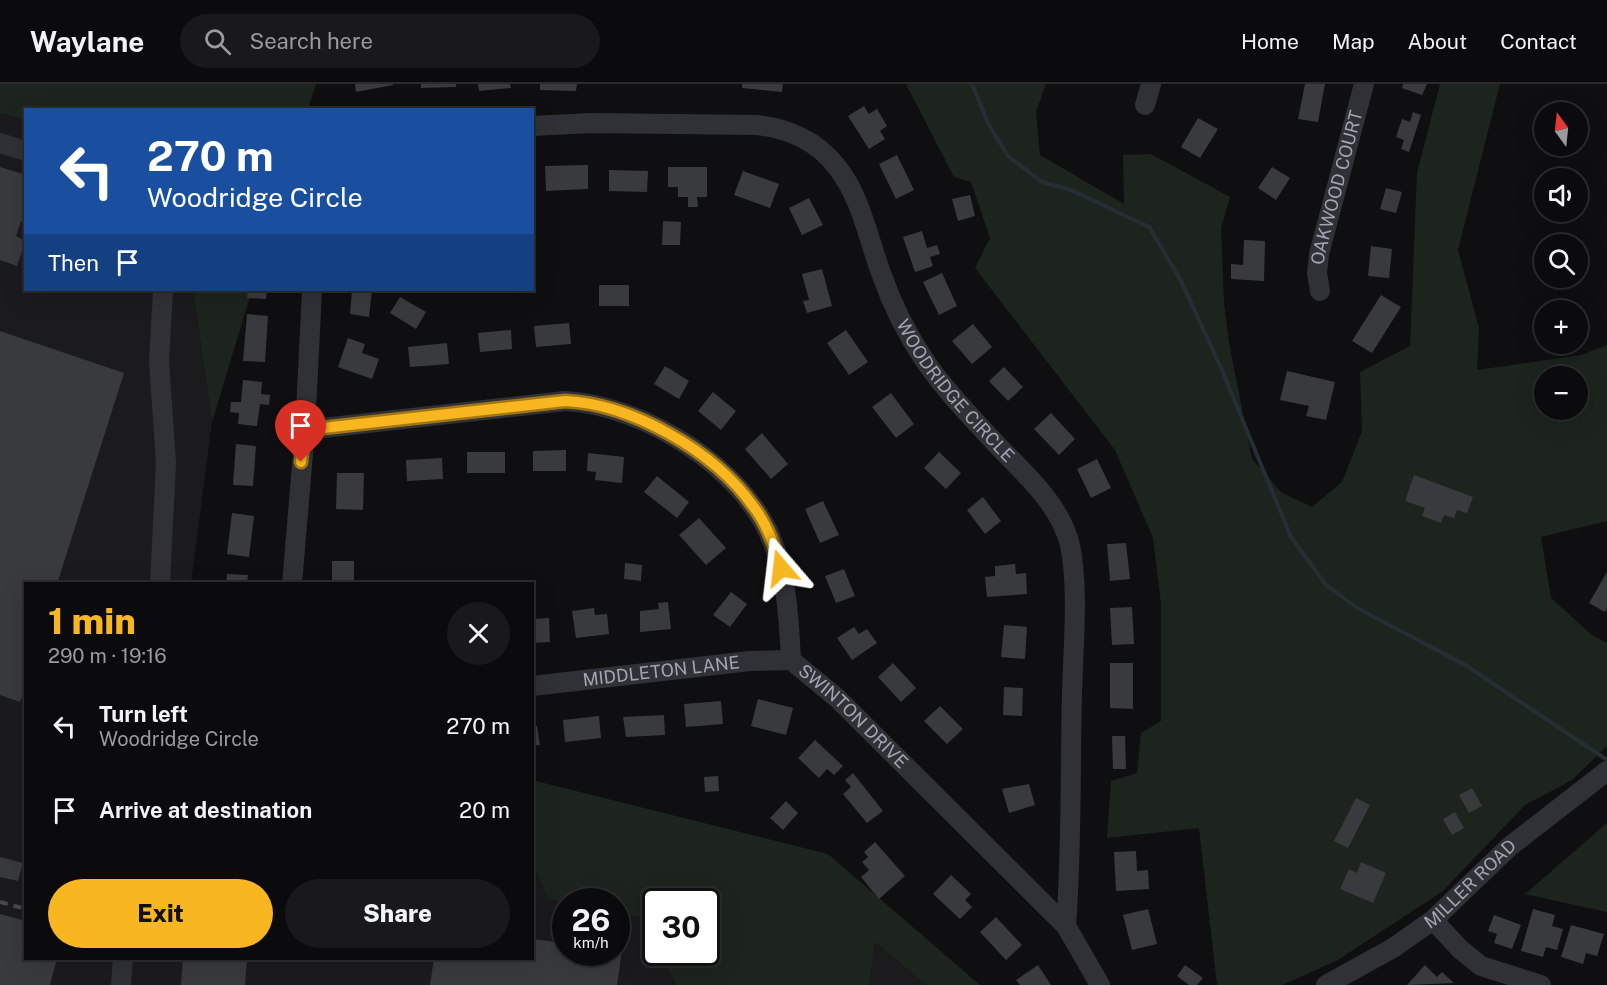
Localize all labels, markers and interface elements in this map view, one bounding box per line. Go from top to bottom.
search box [180,14,600,68]
text: Waylane [30,25,144,58]
icon: search [201,25,234,58]
text: Search here [249,28,373,54]
text: Home [1241,29,1299,54]
text: Map [1332,29,1375,54]
text: About [1408,29,1467,54]
text: Contact [1500,29,1577,54]
north arrow [1534,102,1588,156]
map controls [1534,102,1588,420]
street label: OAKWOOD COURT [1307,108,1367,266]
text: 270 m [147,131,274,180]
icon: left [48,132,126,210]
button: sound [1534,168,1588,222]
text: Woodridge Circle [147,181,363,213]
button: search [1534,234,1588,288]
icon: arrive [111,246,144,279]
text: Then [48,250,99,276]
button: + [1534,300,1588,354]
street label: WOODRIDGE CIRCLE [892,315,1019,466]
button: − [1534,366,1588,420]
pin [275,400,326,462]
icon: arrive [284,409,317,442]
position arrow [749,536,813,600]
text: 1 min [48,600,136,642]
button: close [447,602,510,665]
text: 290 m · 19:16 [48,644,167,668]
street label: MIDDLETON LANE [581,651,741,690]
street label: SWINTON DRIVE [794,660,912,772]
text: Turn left [99,701,188,727]
icon: left [48,710,81,743]
text: 270 m [446,713,510,739]
text: Woodridge Circle [99,727,259,751]
icon: arrive [48,794,81,827]
text: Arrive at destination [99,797,312,823]
text: 20 m [459,797,510,823]
street label: MILLER ROAD [1420,835,1520,933]
button: Exit [48,879,273,948]
button: Share [285,879,510,948]
speed limit sign: 30 [642,888,720,966]
text: 26 [572,902,610,938]
text: km/h [573,934,609,951]

